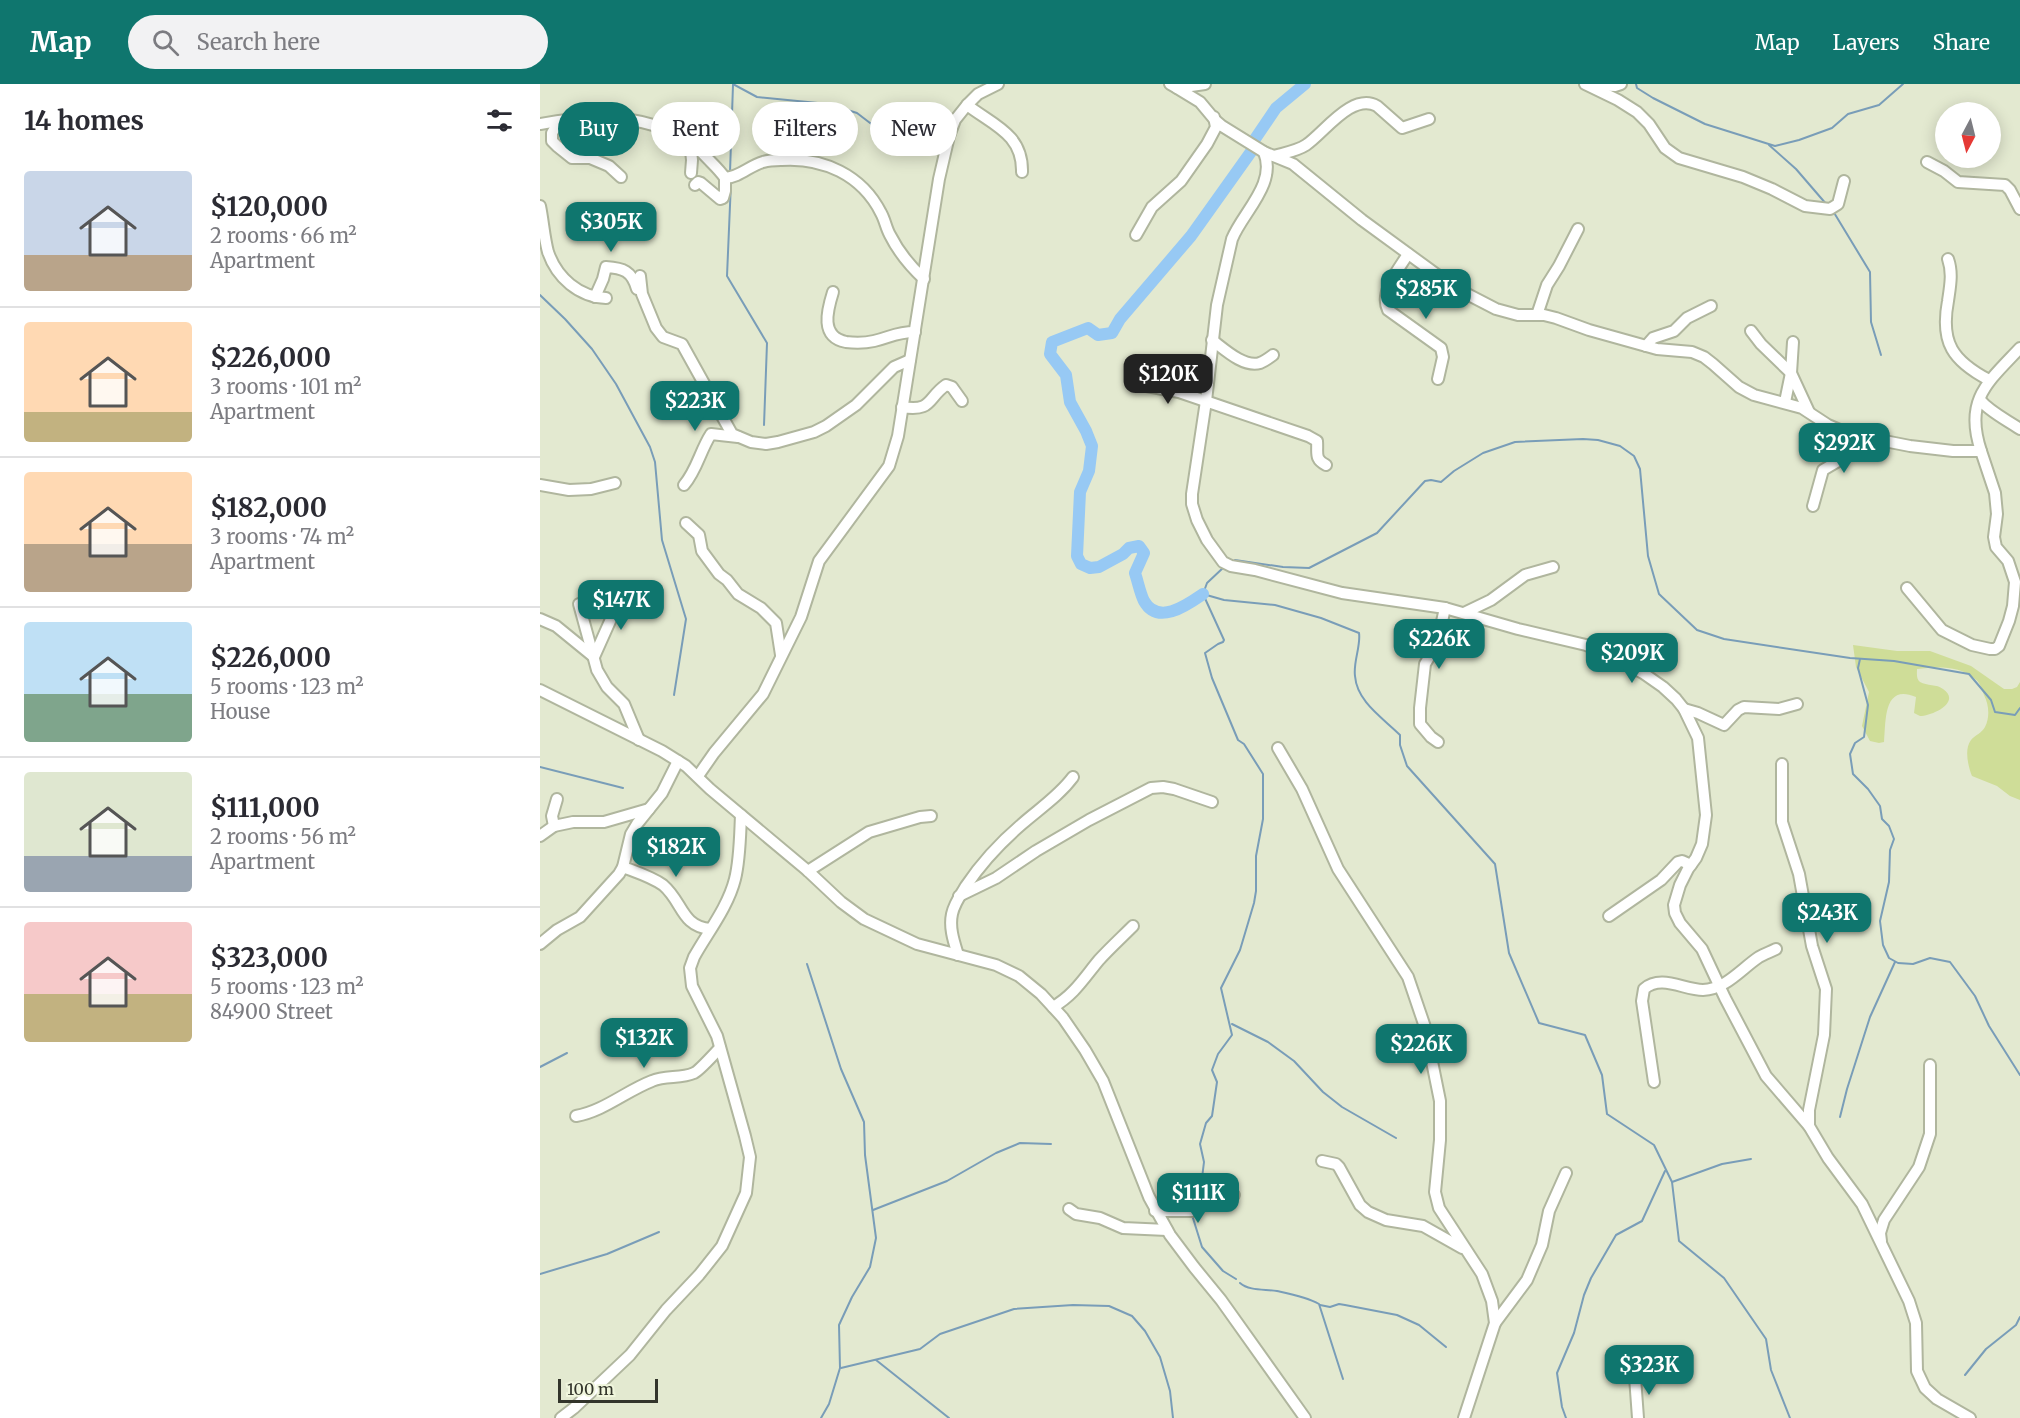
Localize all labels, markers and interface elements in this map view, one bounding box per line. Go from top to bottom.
search box [128,15,548,69]
text: Map [30,24,92,60]
icon: search [149,26,182,59]
text: Search here [197,28,320,56]
text: Map [1755,29,1800,56]
text: Layers [1833,29,1900,56]
text: Share [1933,29,1990,56]
chip: Buy [558,102,639,156]
chip: Rent [651,102,740,156]
chip: Filters [752,102,858,156]
chip: New [870,102,957,156]
north arrow [1935,102,2001,168]
map controls [1935,102,2001,168]
text: 14 homes [24,104,144,137]
icon: filters [483,104,516,137]
text: $120,000 [210,190,328,223]
icon: home [72,195,144,267]
pin: $305K [569,202,653,253]
text: $305K [579,209,643,234]
text: 2 rooms · 66 m² [210,223,357,248]
text: Apartment [210,248,315,273]
pin: $285K [1384,269,1468,320]
text: $285K [1395,276,1457,301]
text: $226,000 [210,341,331,374]
icon: home [72,346,144,418]
pin: $120K [1126,354,1210,405]
text: $120K [1138,361,1198,386]
text: 3 rooms · 101 m² [210,374,361,399]
pin: $223K [653,381,737,432]
text: $223K [664,388,726,413]
text: Apartment [210,399,315,424]
pin: $292K [1802,423,1886,474]
text: $292K [1813,430,1875,455]
text: $182,000 [210,491,327,524]
icon: home [72,496,144,568]
text: 3 rooms · 74 m² [210,524,354,549]
text: Apartment [210,549,315,574]
pin: $147K [579,580,663,631]
text: $147K [592,587,650,612]
pin: $226K [1397,619,1481,670]
text: $226K [1408,626,1470,651]
pin: $209K [1590,633,1674,684]
text: $209K [1600,640,1664,665]
text: $226,000 [210,641,331,674]
icon: home [72,646,144,718]
text: 5 rooms · 123 m² [210,674,364,699]
text: House [210,699,270,724]
text: $111,000 [210,791,320,824]
icon: home [72,796,144,868]
text: 2 rooms · 56 m² [210,824,356,849]
pin: $182K [634,827,718,878]
text: $182K [646,834,706,859]
text: Apartment [210,849,315,874]
pin: $243K [1785,893,1869,944]
text: $243K [1796,900,1858,925]
text: $323,000 [210,941,328,974]
icon: home [72,946,144,1018]
text: 5 rooms · 123 m² [210,974,364,999]
text: 84900 Street [210,999,333,1024]
pin: $132K [602,1018,686,1069]
pin: $226K [1379,1024,1463,1075]
text: $132K [615,1025,673,1050]
text: $226K [1390,1031,1452,1056]
pin: $111K [1156,1173,1240,1224]
text: $111K [1171,1180,1225,1205]
pin: $323K [1607,1345,1691,1396]
text: $323K [1619,1352,1679,1377]
scale bar [558,1376,658,1404]
text: 100 m [567,1379,614,1399]

